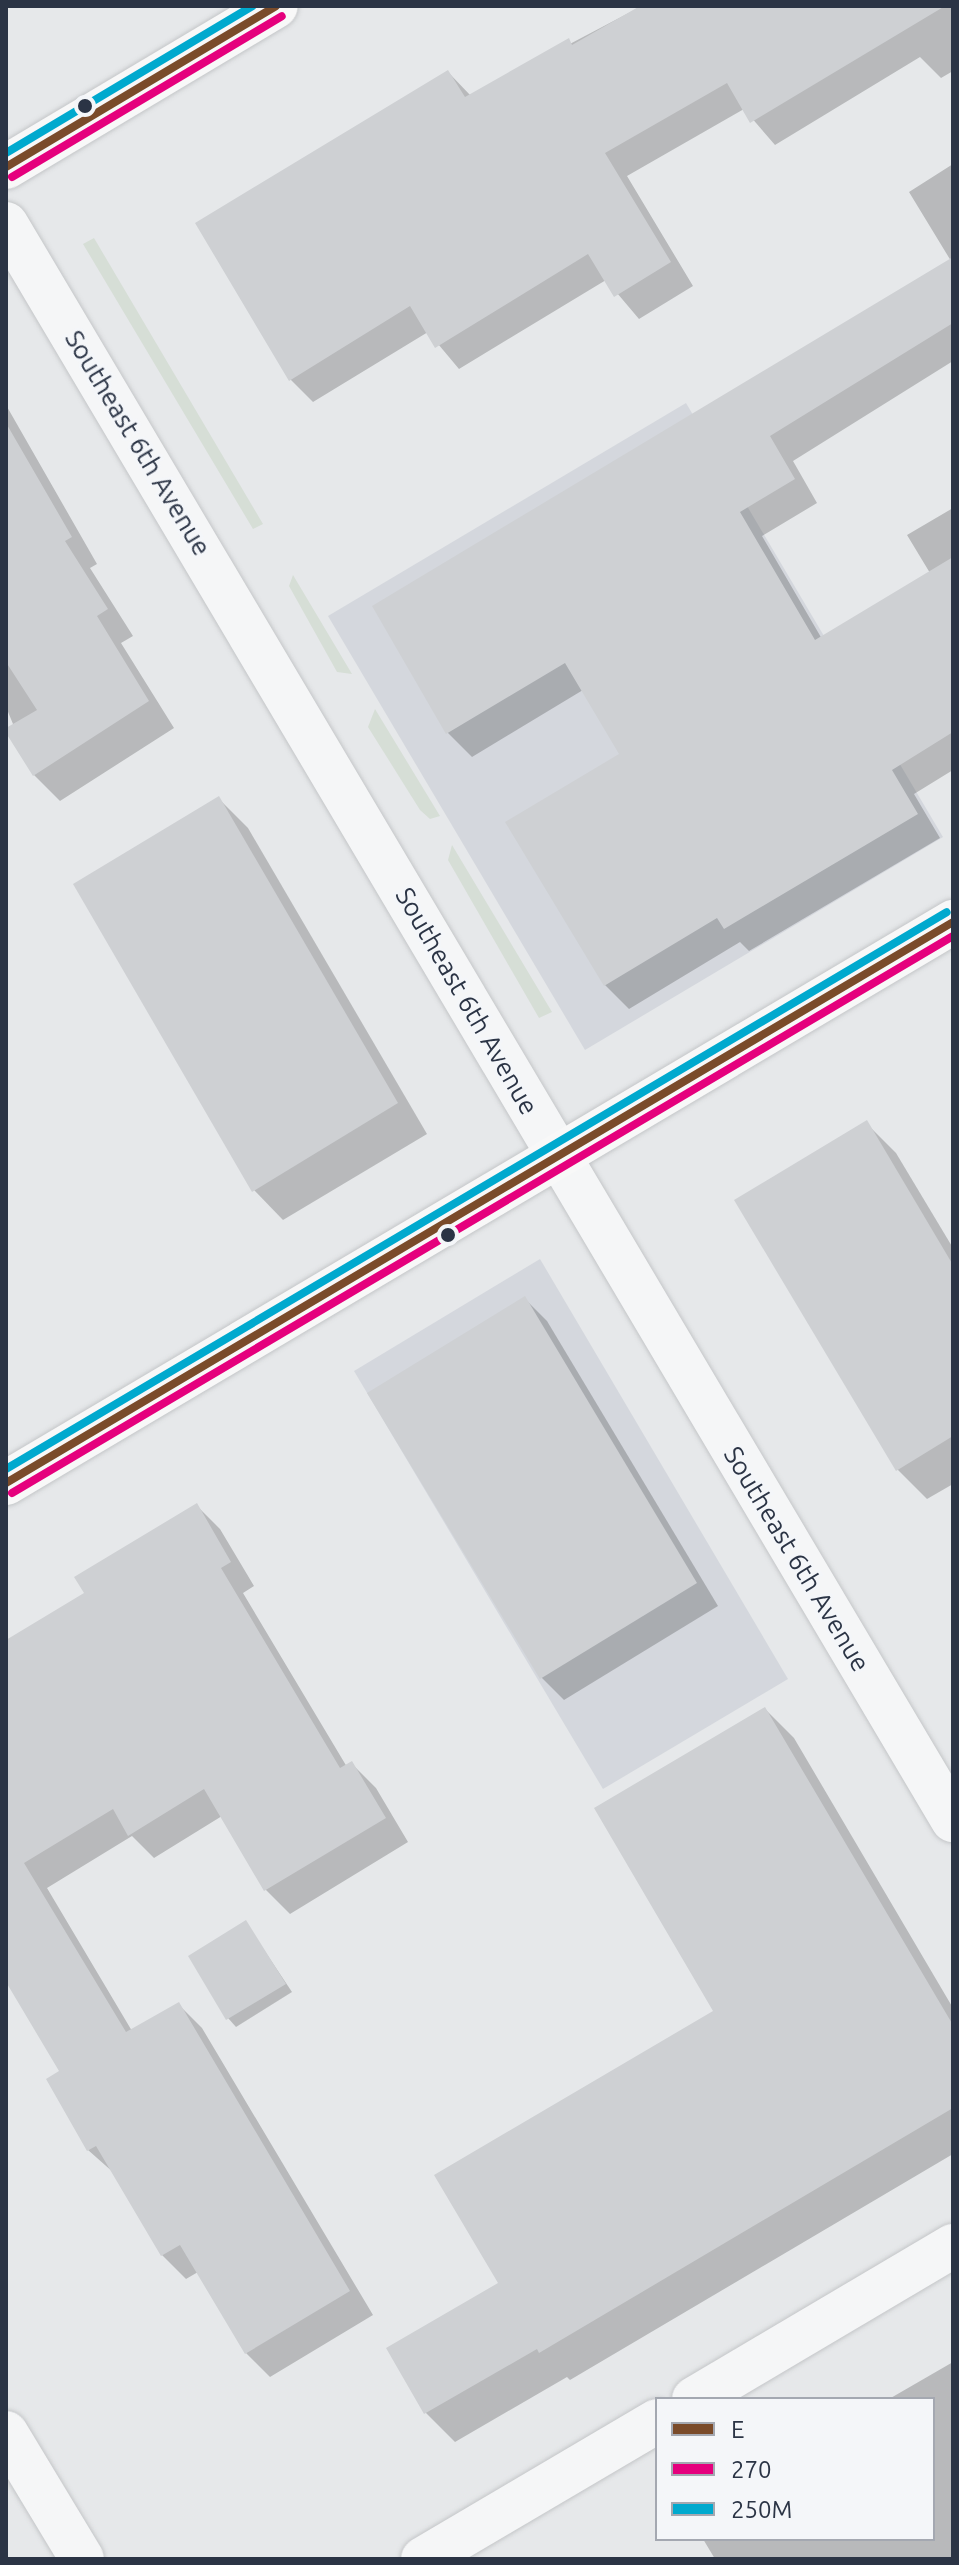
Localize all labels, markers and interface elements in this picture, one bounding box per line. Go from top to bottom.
unlabelled marker [77,98,93,114]
street label: Southeast 6th Avenue [58,325,218,561]
street label: Southeast 6th Avenue [389,882,545,1120]
unlabelled marker [440,1227,456,1243]
street label: Southeast 6th Avenue [717,1441,877,1677]
legend [655,2397,935,2541]
text: E [731,2416,744,2443]
text: 270 [731,2456,772,2483]
text: 250M [731,2496,792,2523]

